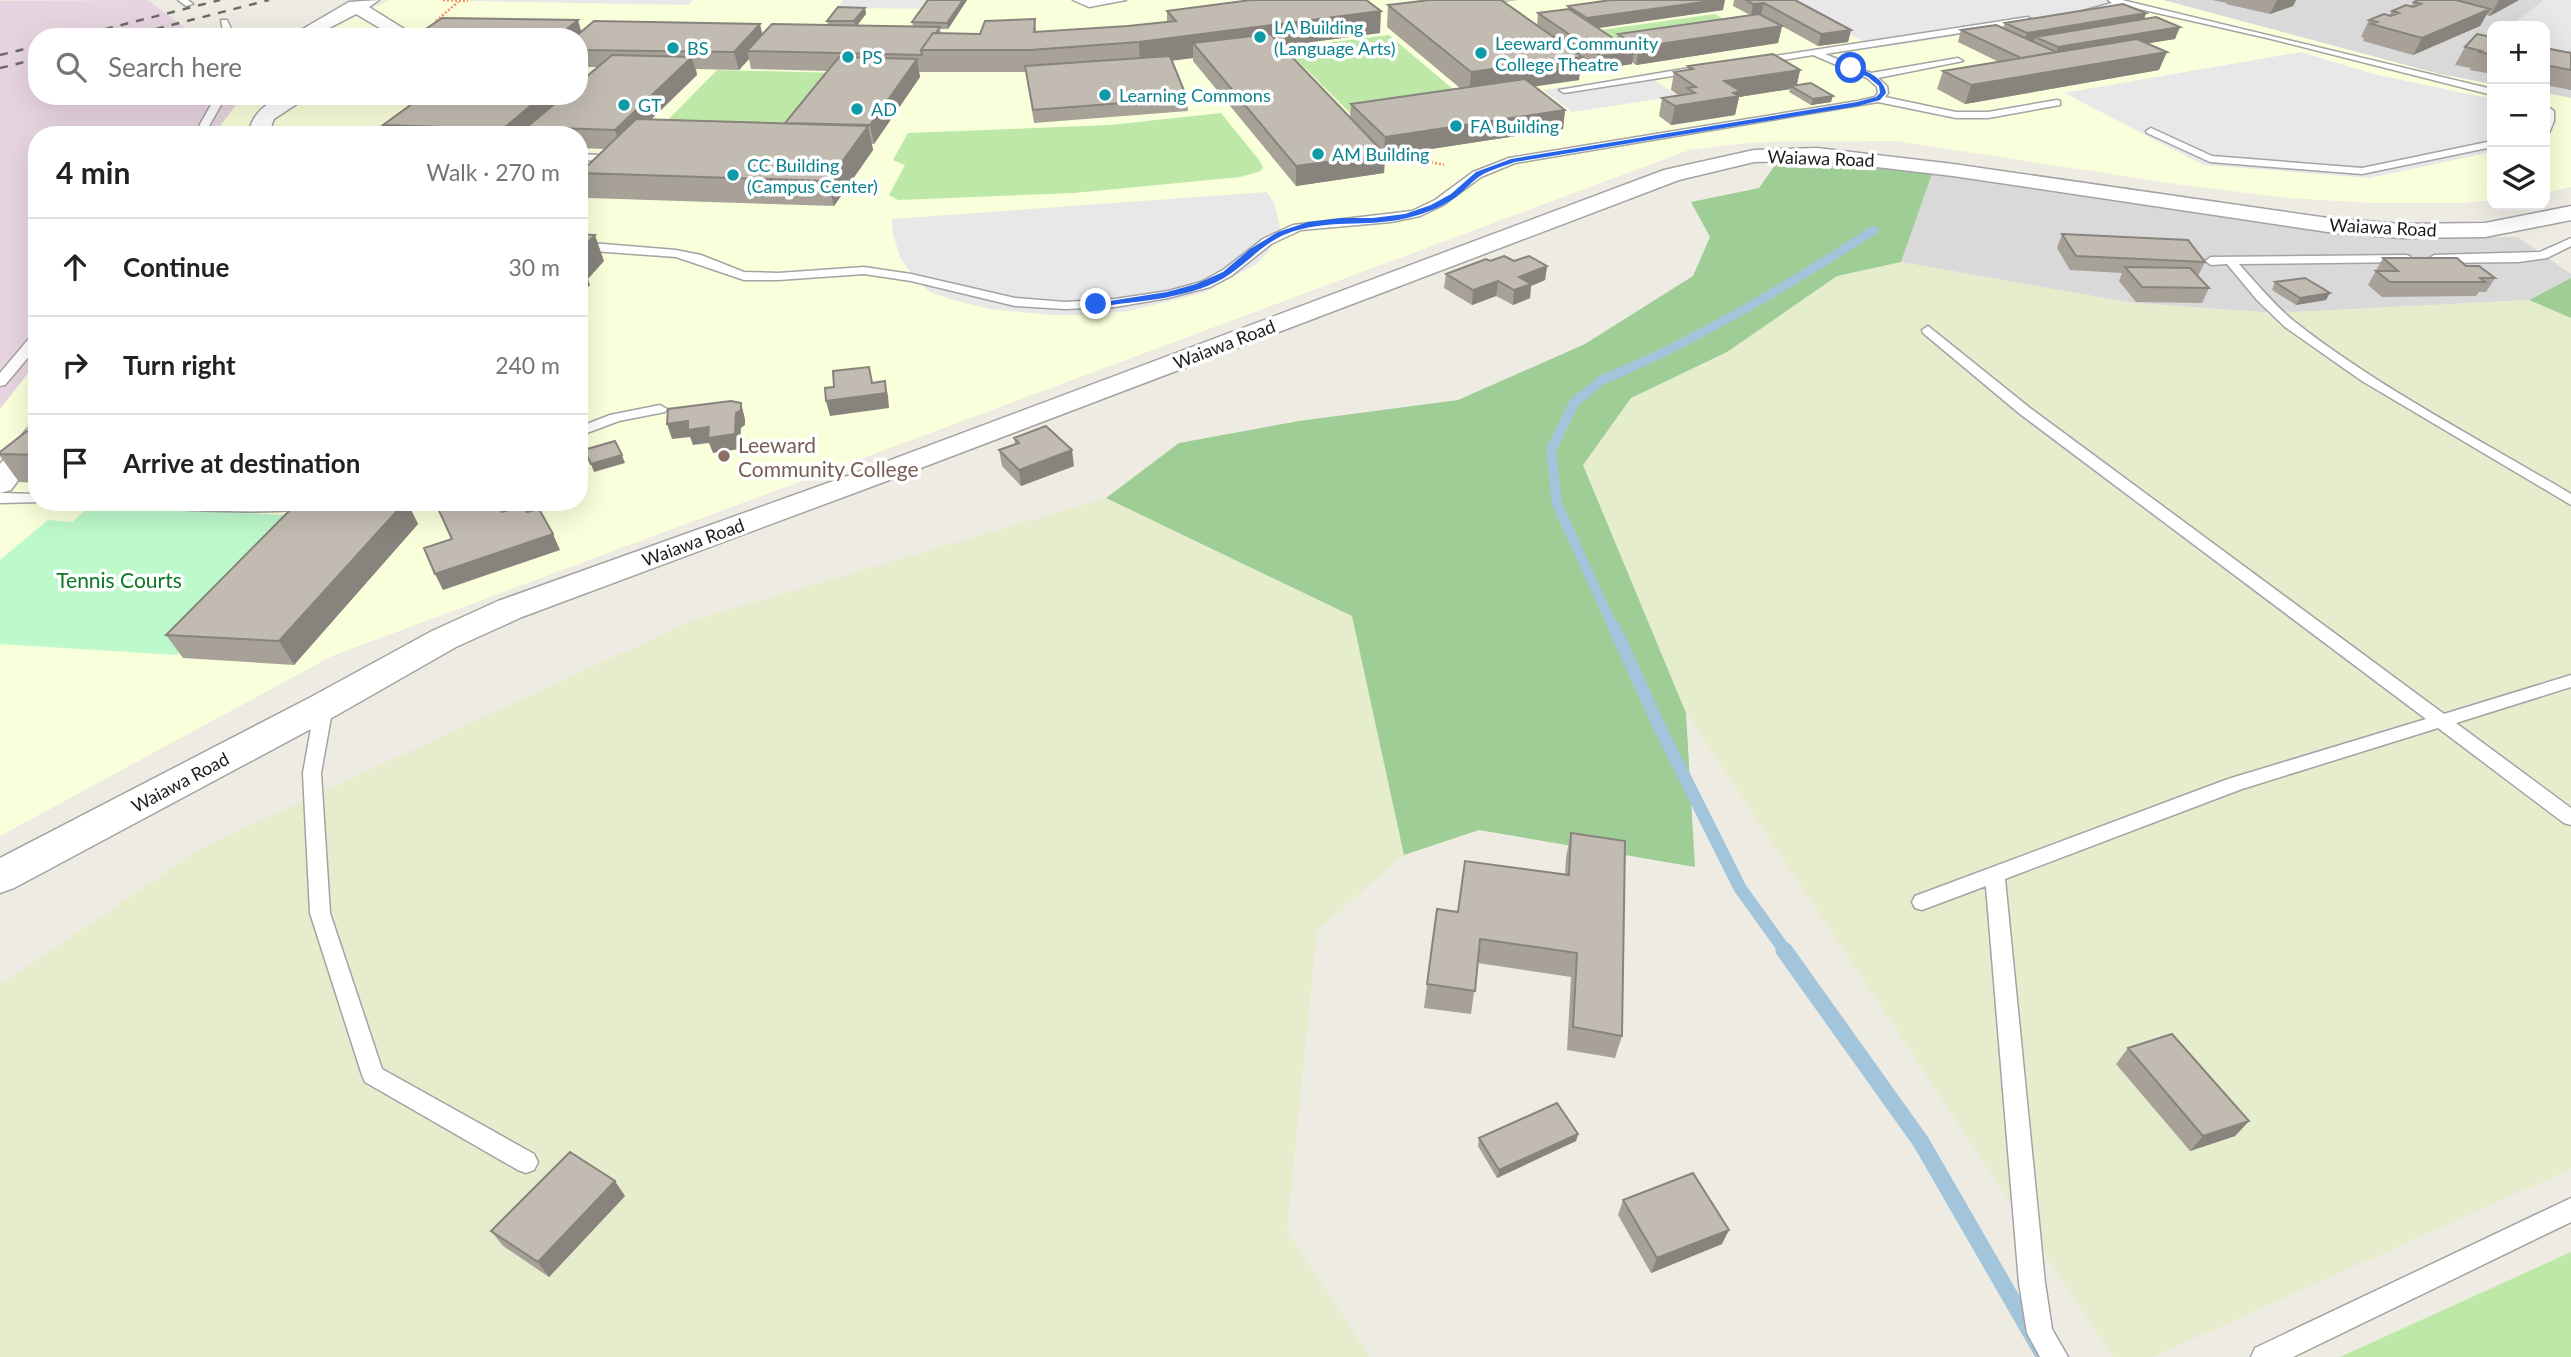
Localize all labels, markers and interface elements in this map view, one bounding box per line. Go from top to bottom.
place label: LA Building (Language Arts) [1274,16,1395,59]
map controls [2487,21,2550,210]
button: + [2487,21,2550,84]
search box [28,28,588,105]
marker: LA Building (Language Arts) [1252,29,1268,45]
place label: Leeward Community College Theatre [1495,32,1659,75]
place label: BS [687,37,708,59]
marker: BS [665,40,681,56]
marker: Leeward Community College Theatre [1473,45,1489,61]
place label: PS [862,46,883,68]
icon: search [52,48,90,86]
marker: PS [840,49,856,65]
text: Search here [108,51,242,83]
route start [1835,52,1866,83]
place label: Learning Commons [1119,84,1271,106]
button: − [2487,84,2550,147]
marker: Learning Commons [1097,87,1113,103]
place label: GT [638,94,662,116]
marker: GT [616,97,632,113]
place label: AD [871,98,897,120]
marker: AD [849,101,865,117]
place label: FA Building [1470,115,1559,137]
marker: FA Building [1448,118,1464,134]
place label: AM Building [1332,143,1429,165]
street label: Waiawa Road [1767,145,1875,171]
marker: AM Building [1310,146,1326,162]
button: layers [2487,147,2550,210]
text: 4 min [56,154,130,190]
place label: CC Building (Campus Center) [747,154,878,197]
text: Walk · 270 m [426,158,560,186]
marker: CC Building (Campus Center) [725,167,741,183]
street label: Waiawa Road [2329,213,2437,241]
icon: ahead [56,248,94,286]
text: Continue [123,251,229,283]
text: 30 m [509,253,560,281]
route end [1080,288,1111,319]
street label: Waiawa Road [1170,315,1278,373]
icon: right [56,346,94,384]
text: Turn right [123,349,236,381]
text: 240 m [495,351,560,379]
place label: Leeward Community College [738,432,919,481]
icon: arrive [56,444,94,482]
text: Arrive at destination [123,447,360,479]
marker: Leeward Community College [716,448,732,464]
street label: Waiawa Road [639,513,747,571]
park label: Tennis Courts [56,567,182,592]
street label: Waiawa Road [127,747,233,817]

